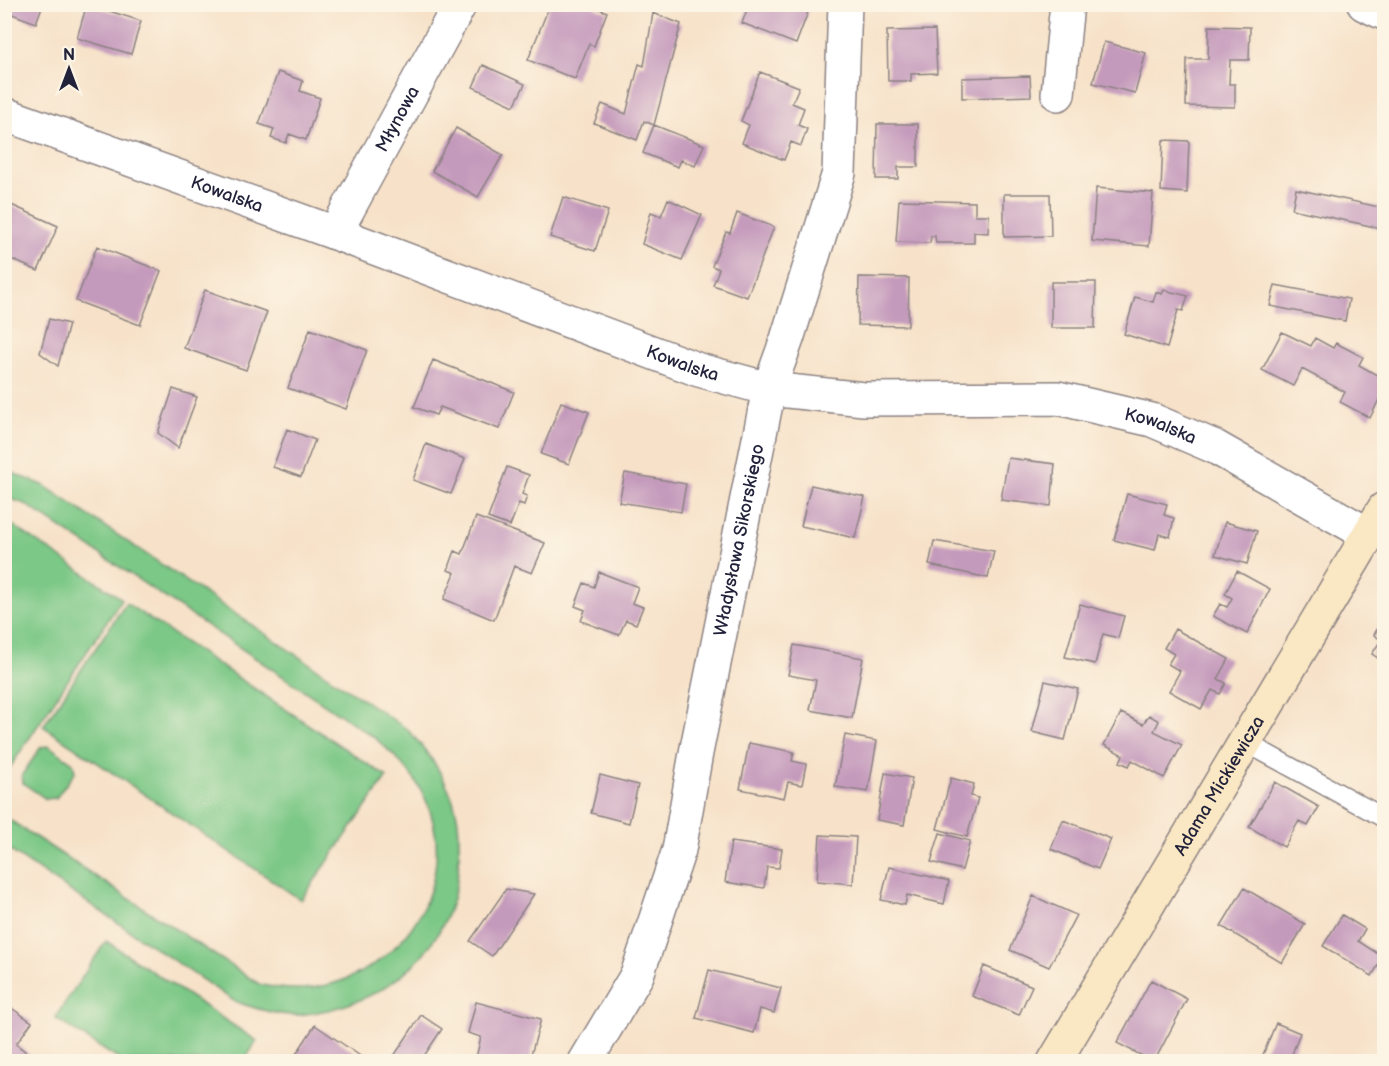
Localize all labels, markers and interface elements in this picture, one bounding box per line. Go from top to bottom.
north arrow [39,39,99,99]
text: N [63,46,75,65]
street label: Młynowa [371,82,424,155]
street label: Kowalska [188,172,266,217]
street label: Kowalska [643,341,721,385]
street label: Kowalska [1122,403,1200,448]
street label: Władysława Sikorskiego [709,442,768,638]
street label: Adama Mickiewicza [1169,712,1269,859]

